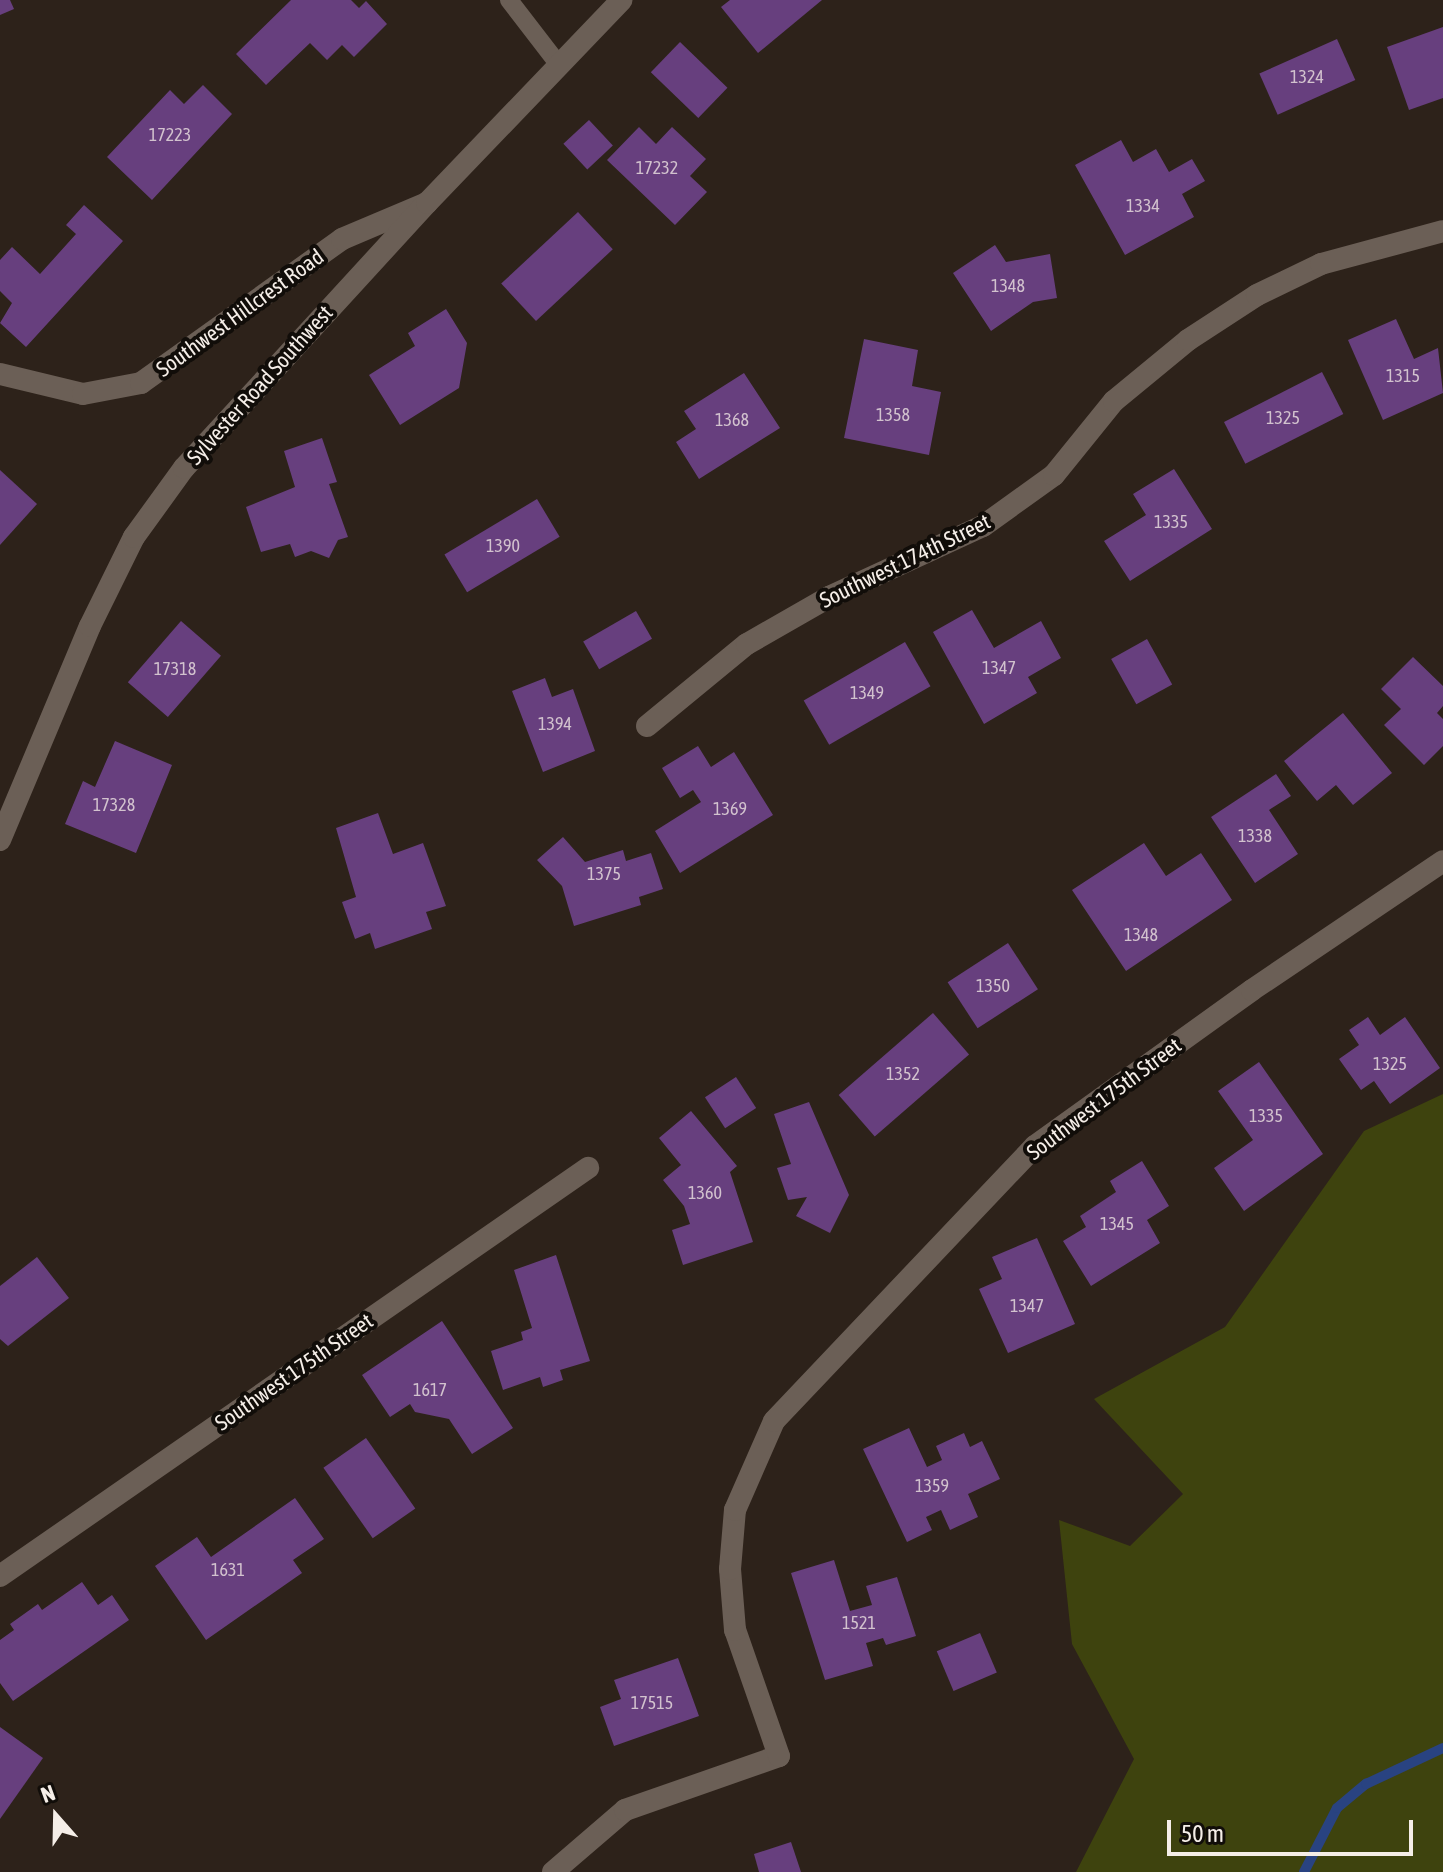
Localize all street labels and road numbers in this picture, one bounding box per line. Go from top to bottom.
street label: Southwest Hillcrest Road [151,243,329,383]
street label: Sylvester Road Southwest [182,300,338,470]
street label: Southwest 174th Street [815,508,995,614]
street label: Southwest 175th Street [1022,1032,1186,1166]
street label: Southwest 175th Street [210,1308,378,1436]

